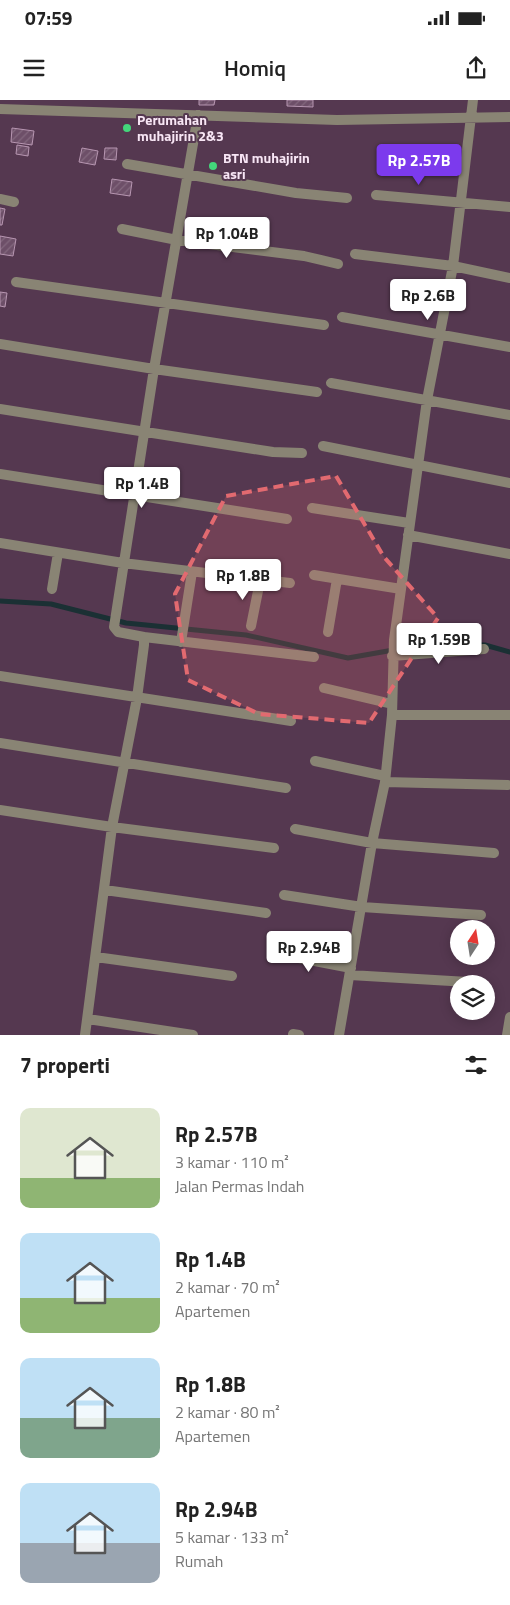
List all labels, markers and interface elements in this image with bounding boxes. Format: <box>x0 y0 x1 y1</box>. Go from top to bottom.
text: 07:59 <box>25 3 72 32</box>
text: Homiq <box>224 51 286 85</box>
icon: menu <box>20 54 48 82</box>
icon: share <box>462 54 490 82</box>
place label: Perumahan muhajirin 2&3 <box>137 109 224 146</box>
marker: Perumahan muhajirin 2&3 <box>121 122 133 134</box>
pin: Rp 2.57B <box>367 144 471 186</box>
place label: BTN muhajirin asri <box>223 147 310 184</box>
text: Rp 2.57B <box>388 148 450 172</box>
marker: BTN muhajirin asri <box>207 160 219 172</box>
pin: Rp 1.04B <box>175 216 279 259</box>
text: Rp 1.04B <box>196 221 258 245</box>
pin: Rp 2.6B <box>382 278 474 321</box>
text: Rp 2.6B <box>401 283 455 307</box>
pin: Rp 1.4B <box>96 466 188 509</box>
text: Rp 1.4B <box>115 471 169 495</box>
pin: Rp 1.8B <box>197 558 289 601</box>
text: Rp 1.8B <box>216 563 270 587</box>
pin: Rp 1.59B <box>387 622 491 665</box>
text: Rp 1.59B <box>408 627 470 651</box>
north arrow <box>450 920 495 965</box>
map controls <box>450 920 495 1020</box>
pin: Rp 2.94B <box>257 930 361 973</box>
text: Rp 2.94B <box>278 935 340 959</box>
button: layers <box>450 975 495 1020</box>
text: 7 properti <box>20 1049 110 1081</box>
icon: filters <box>462 1051 490 1079</box>
text: Rp 2.57B <box>175 1118 258 1150</box>
icon: home <box>60 1128 120 1188</box>
text: 3 kamar · 110 m² <box>175 1150 289 1174</box>
text: Jalan Permas Indah <box>175 1174 304 1198</box>
text: Rp 1.4B <box>175 1243 246 1275</box>
icon: home <box>60 1253 120 1313</box>
text: 2 kamar · 70 m² <box>175 1275 280 1299</box>
text: Apartemen <box>175 1299 250 1323</box>
text: Rp 1.8B <box>175 1368 246 1400</box>
icon: home <box>60 1378 120 1438</box>
text: 2 kamar · 80 m² <box>175 1400 280 1424</box>
text: Apartemen <box>175 1424 250 1448</box>
text: Rp 2.94B <box>175 1493 258 1525</box>
icon: home <box>60 1503 120 1563</box>
text: 5 kamar · 133 m² <box>175 1525 289 1549</box>
text: Rumah <box>175 1549 223 1573</box>

